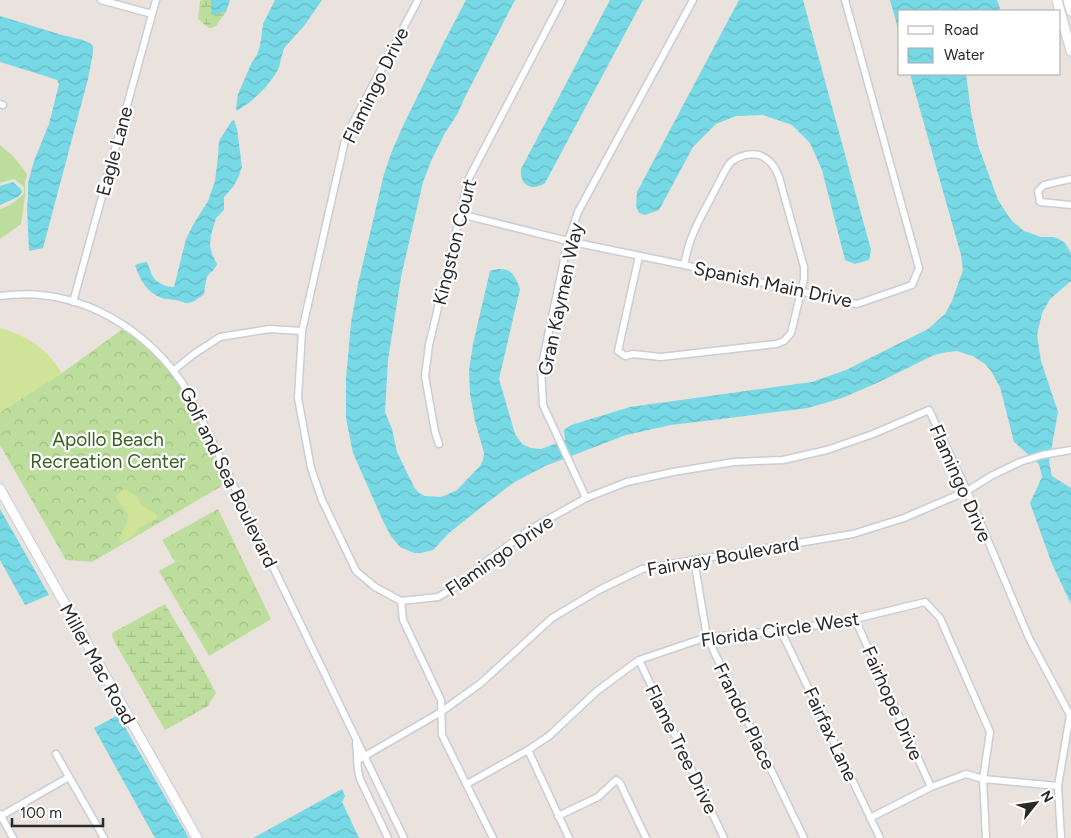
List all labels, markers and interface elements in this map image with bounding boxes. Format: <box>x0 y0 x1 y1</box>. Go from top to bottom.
legend <box>898 10 1061 75</box>
text: Road <box>944 21 979 39</box>
street label: Flamingo Drive <box>337 23 413 147</box>
text: Water <box>944 46 984 64</box>
street label: Eagle Lane <box>91 104 137 198</box>
street label: Kingston Court <box>428 177 481 307</box>
street label: Gran Kaymen Way <box>533 221 588 378</box>
street label: Spanish Main Drive <box>692 256 854 312</box>
street label: Golf and Sea Boulevard <box>175 383 282 571</box>
street label: Flamingo Drive <box>924 421 997 546</box>
park label: Apollo Beach Recreation Center <box>30 428 186 473</box>
street label: Flamingo Drive <box>441 510 558 601</box>
street label: Fairway Boulevard <box>645 532 801 581</box>
street label: Miller Mac Road <box>55 600 140 729</box>
street label: Florida Circle West <box>699 607 861 652</box>
street label: Fairhope Drive <box>857 643 928 764</box>
street label: Frandor Place <box>709 659 780 773</box>
street label: Flame Tree Drive <box>640 681 723 818</box>
street label: Fairfax Lane <box>799 683 862 785</box>
north arrow <box>1011 778 1061 828</box>
text: N <box>1037 788 1057 806</box>
scale bar <box>12 796 104 828</box>
text: 100 m <box>20 804 62 822</box>

